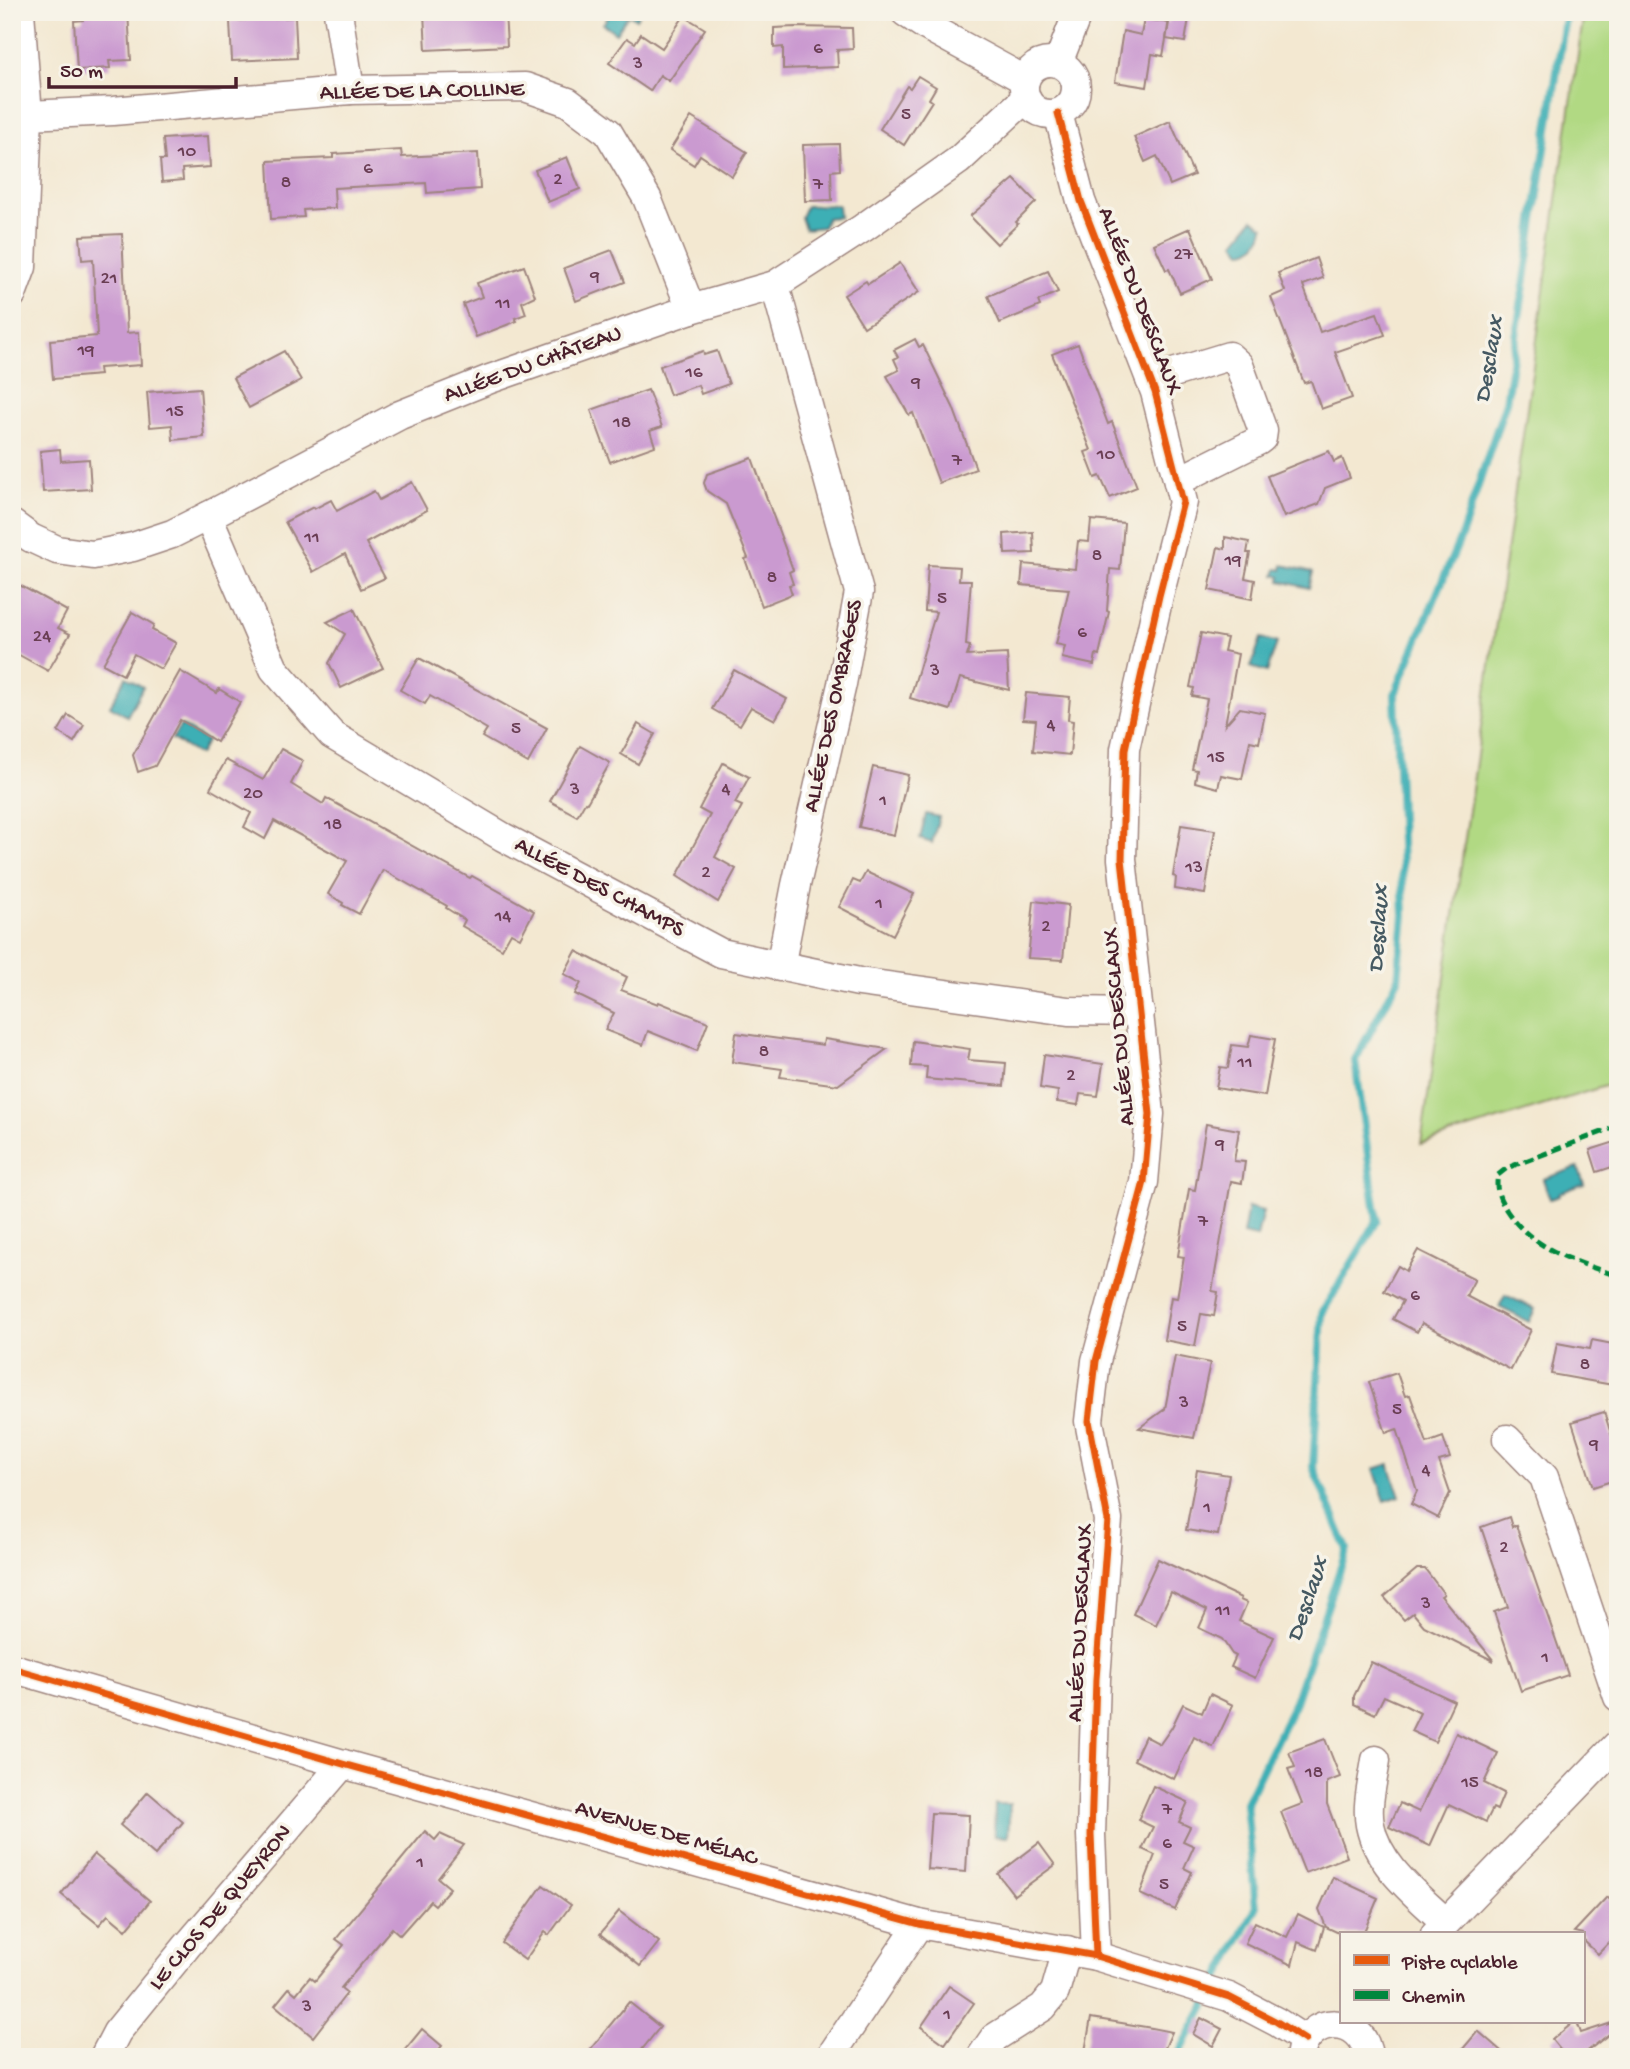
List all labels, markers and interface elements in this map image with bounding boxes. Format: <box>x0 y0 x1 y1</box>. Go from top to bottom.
house number: 6 <box>813 38 823 61</box>
scale bar <box>49 46 236 90</box>
house number: 3 <box>632 53 643 76</box>
text: 50 m <box>60 61 103 86</box>
street label: ALLÉE DE LA COLLINE <box>319 77 526 107</box>
house number: 5 <box>901 104 911 127</box>
house number: 10 <box>177 141 196 164</box>
house number: 6 <box>363 158 373 181</box>
house number: 2 <box>553 169 563 192</box>
house number: 8 <box>281 172 291 195</box>
house number: 7 <box>812 174 824 197</box>
street label: ALLÉE DU DESCLAUX <box>1091 204 1187 399</box>
house number: 27 <box>1173 244 1194 267</box>
house number: 9 <box>589 266 600 289</box>
house number: 21 <box>101 268 118 291</box>
house number: 11 <box>494 293 511 316</box>
water label: Desclaux <box>1469 312 1513 406</box>
street label: ALLÉE DU CHÂTEAU <box>440 319 626 410</box>
house number: 19 <box>76 340 95 363</box>
house number: 16 <box>684 362 703 385</box>
house number: 9 <box>910 372 921 395</box>
house number: 15 <box>165 401 184 424</box>
house number: 18 <box>612 412 631 435</box>
house number: 10 <box>1096 444 1115 467</box>
house number: 7 <box>951 450 963 473</box>
house number: 11 <box>303 527 320 550</box>
house number: 8 <box>1092 545 1102 568</box>
house number: 19 <box>1223 550 1242 573</box>
house number: 8 <box>767 567 777 590</box>
house number: 5 <box>937 588 947 611</box>
street label: ALLÉE DES OMBRAGES <box>798 597 870 815</box>
house number: 6 <box>1077 622 1087 645</box>
house number: 24 <box>33 626 51 649</box>
house number: 3 <box>929 660 940 683</box>
house number: 4 <box>1047 715 1056 738</box>
house number: 5 <box>511 718 521 741</box>
house number: 15 <box>1206 747 1225 770</box>
house number: 3 <box>569 779 580 802</box>
house number: 4 <box>722 779 731 802</box>
house number: 20 <box>243 783 263 806</box>
house number: 1 <box>878 790 887 813</box>
house number: 18 <box>323 814 342 837</box>
street label: ALLÉE DES CHAMPS <box>509 832 689 944</box>
house number: 13 <box>1184 857 1203 880</box>
house number: 2 <box>701 862 711 885</box>
water label: Desclaux <box>1362 882 1398 974</box>
house number: 1 <box>874 893 883 916</box>
house number: 14 <box>494 906 511 929</box>
house number: 2 <box>1041 916 1051 939</box>
street label: ALLÉE DU DESCLAUX <box>1098 926 1142 1127</box>
house number: 8 <box>759 1041 769 1064</box>
house number: 11 <box>1236 1052 1253 1075</box>
house number: 2 <box>1066 1065 1076 1088</box>
house number: 9 <box>1214 1134 1225 1157</box>
house number: 7 <box>1197 1211 1209 1234</box>
house number: 6 <box>1410 1285 1420 1308</box>
house number: 5 <box>1177 1316 1187 1339</box>
house number: 8 <box>1580 1354 1590 1377</box>
house number: 3 <box>1178 1392 1189 1415</box>
house number: 5 <box>1392 1399 1402 1422</box>
house number: 9 <box>1588 1434 1599 1457</box>
house number: 4 <box>1422 1460 1431 1483</box>
house number: 1 <box>1202 1497 1211 1520</box>
street label: ALLÉE DU DESCLAUX <box>1062 1523 1100 1723</box>
house number: 2 <box>1499 1537 1509 1560</box>
water label: Desclaux <box>1281 1552 1338 1646</box>
house number: 3 <box>1420 1593 1431 1616</box>
house number: 11 <box>1214 1600 1231 1623</box>
house number: 1 <box>1540 1647 1549 1670</box>
house number: 18 <box>1304 1762 1323 1785</box>
house number: 15 <box>1460 1772 1479 1795</box>
street label: AVENUE DE MÉLAC <box>572 1795 762 1873</box>
house number: 7 <box>1161 1799 1173 1822</box>
street label: LE CLOS DE QUEYRON <box>144 1819 298 1997</box>
house number: 6 <box>1162 1833 1172 1856</box>
house number: 1 <box>415 1852 424 1875</box>
house number: 5 <box>1159 1874 1169 1897</box>
legend <box>1340 1932 1584 2024</box>
text: Piste cyclable <box>1401 1952 1519 1977</box>
text: Chemin <box>1402 1986 1465 2011</box>
house number: 3 <box>301 1996 312 2019</box>
house number: 1 <box>942 2004 951 2027</box>

